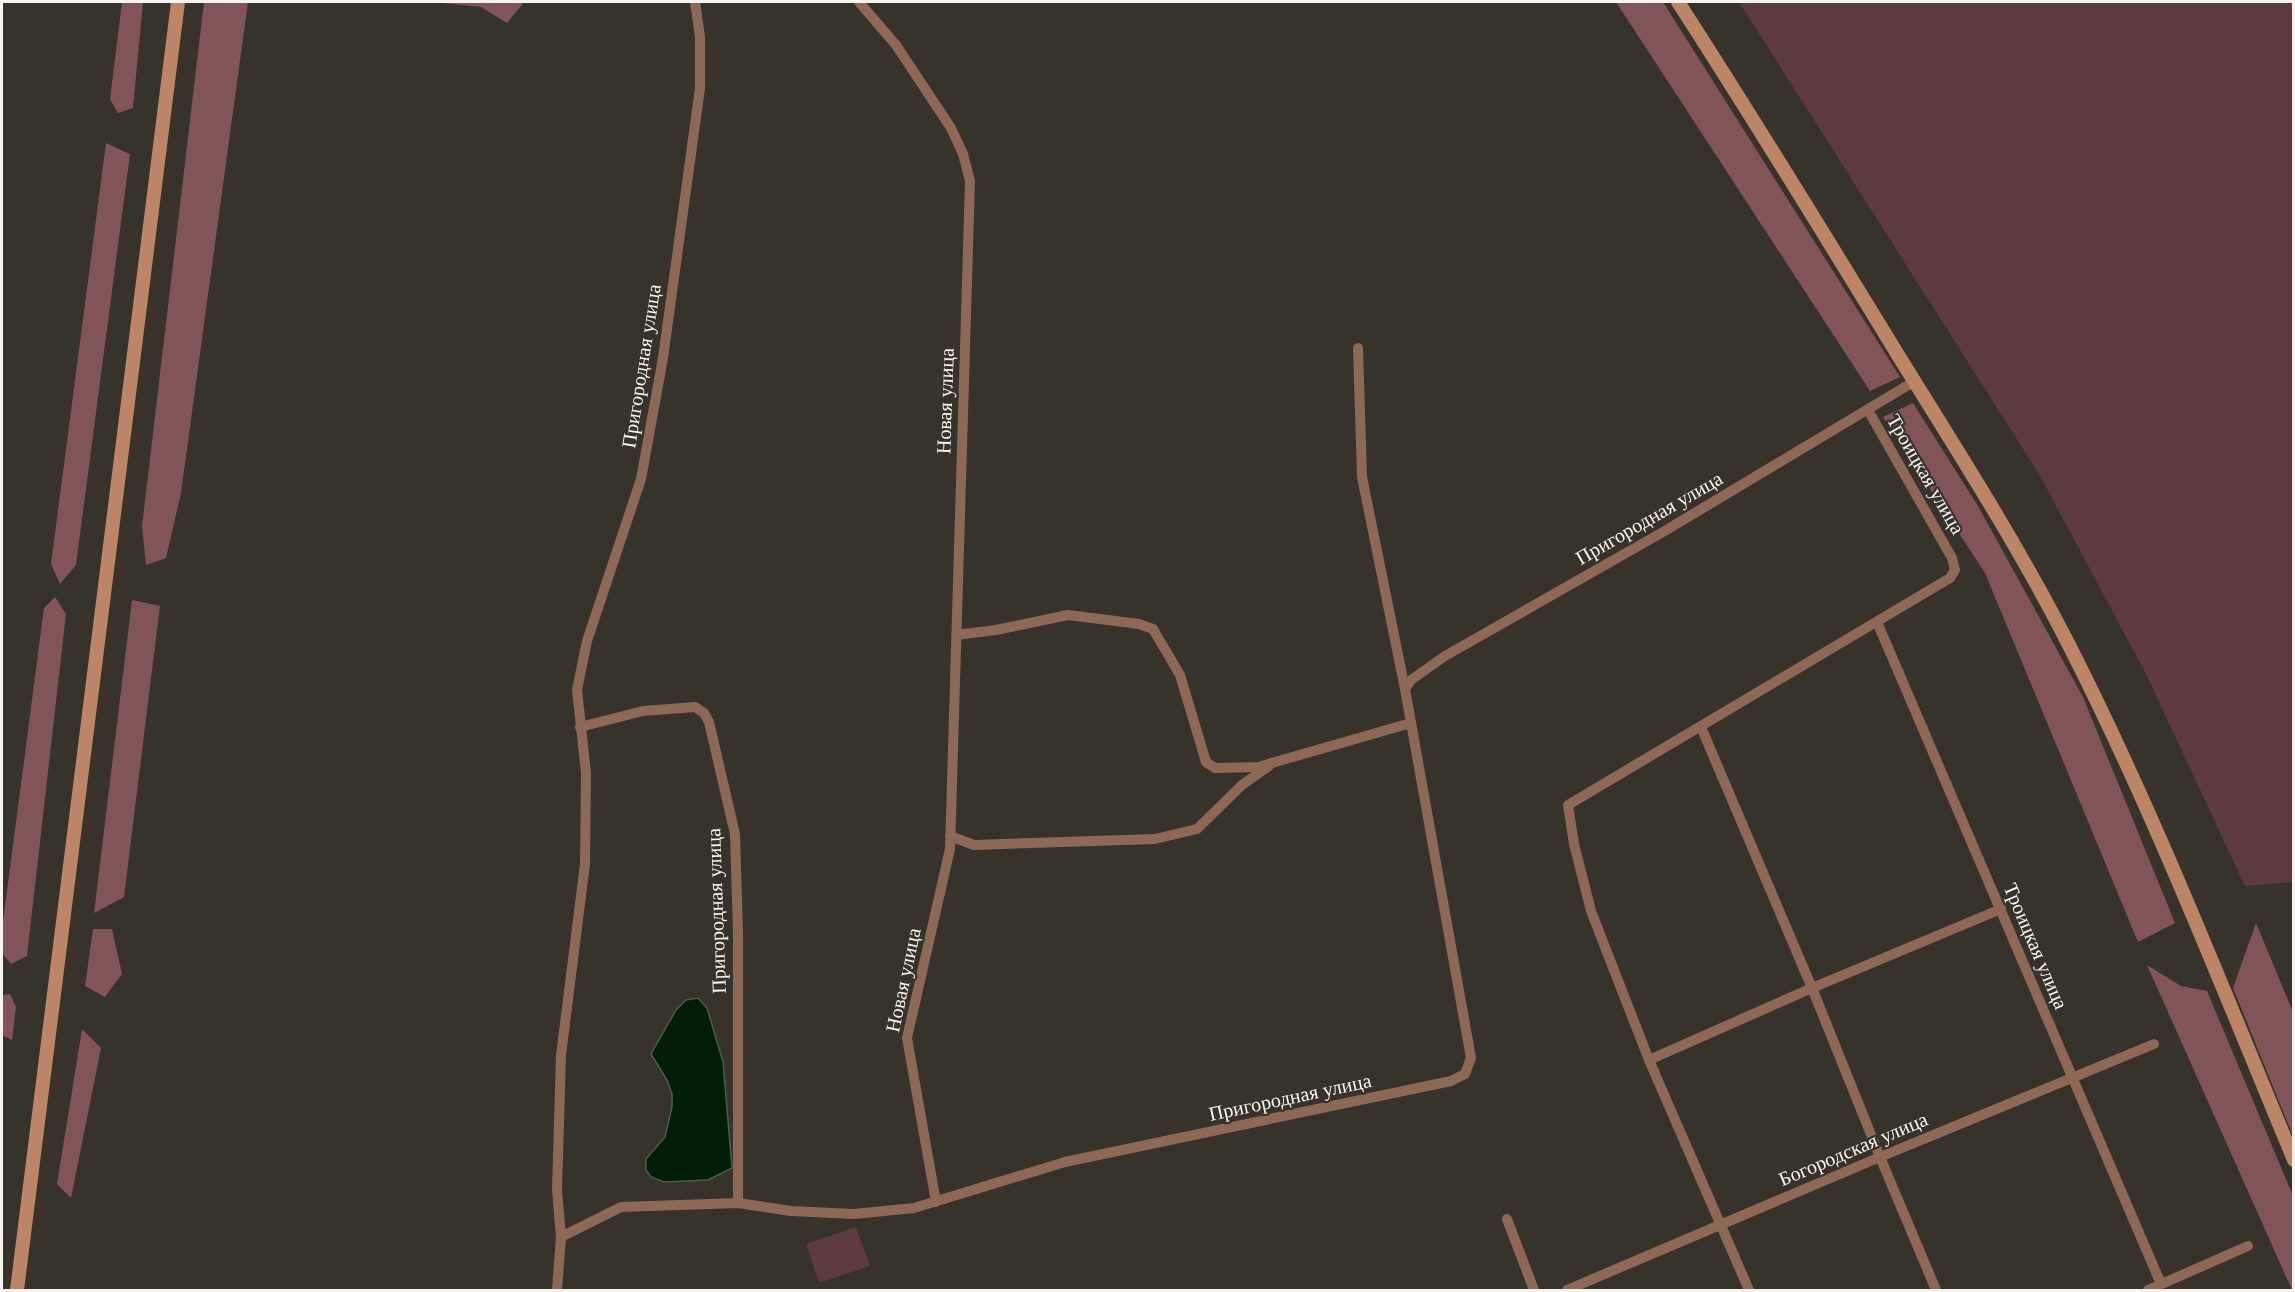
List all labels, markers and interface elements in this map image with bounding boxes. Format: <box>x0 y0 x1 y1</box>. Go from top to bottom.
street label: Пригородная улица <box>617 282 666 450</box>
street label: Новая улица <box>932 347 959 454</box>
street label: Троицкая улица <box>1882 410 1969 538</box>
street label: Пригородная улица <box>1572 467 1727 570</box>
street label: Пригородная улица <box>702 828 731 994</box>
street label: Троицкая улица <box>1999 880 2072 1013</box>
street label: Новая улица <box>881 926 926 1034</box>
street label: Пригородная улица <box>1207 1069 1374 1126</box>
street label: Богородская улица <box>1775 1108 1931 1191</box>

